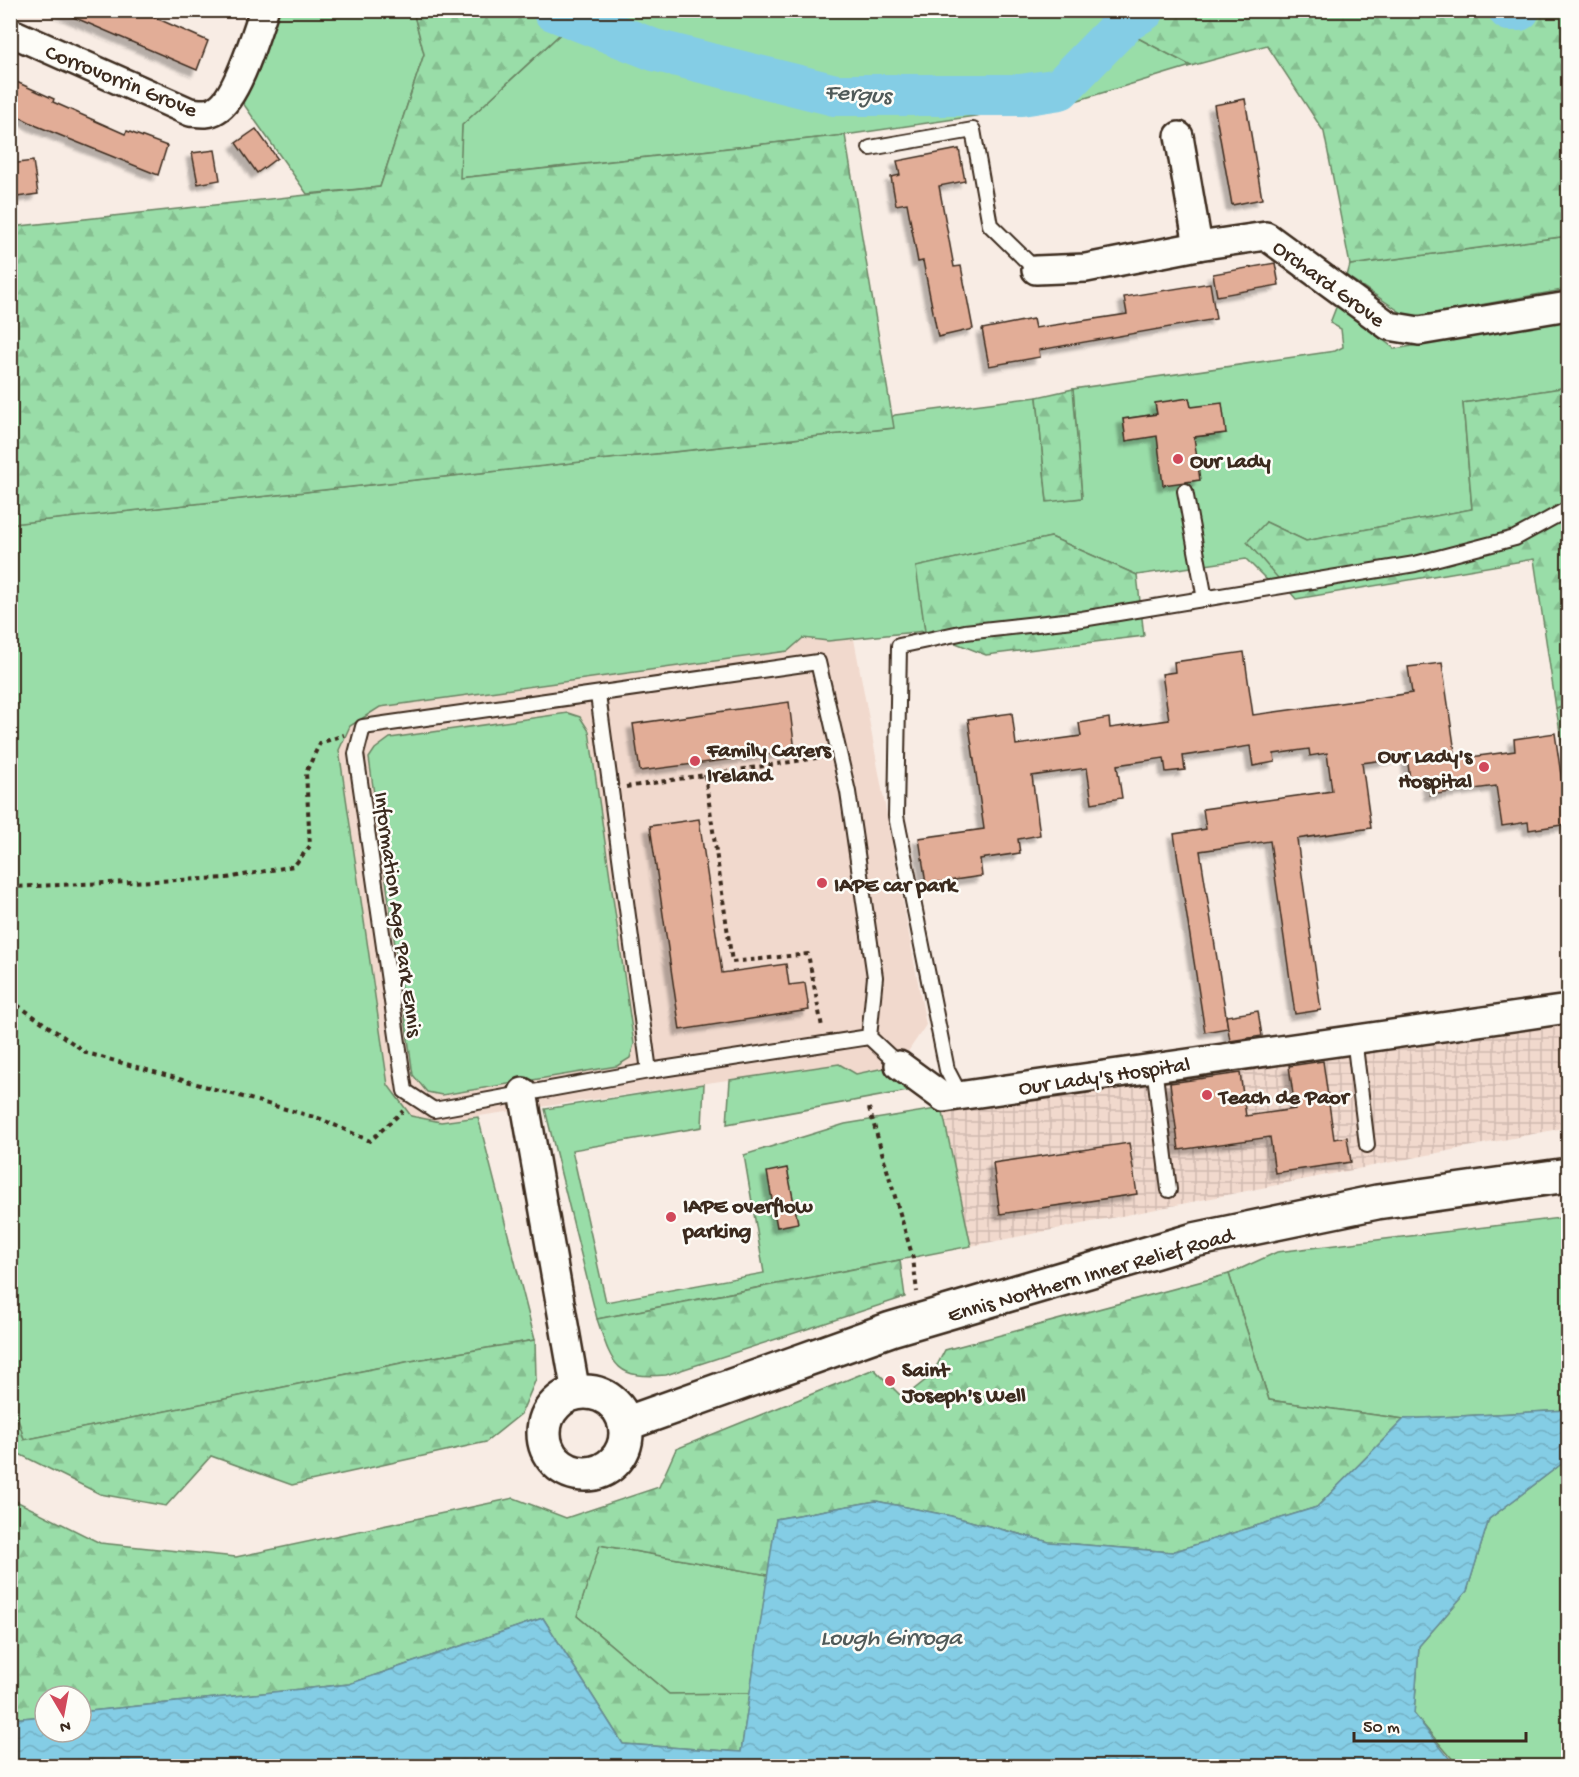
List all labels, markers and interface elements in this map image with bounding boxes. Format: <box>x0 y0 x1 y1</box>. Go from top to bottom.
street label: Corrovorrin Grove <box>41 40 201 125</box>
water label: Fergus <box>823 79 894 112</box>
street label: Orchard Grove <box>1266 236 1389 335</box>
place label: Our Lady <box>1190 450 1271 476</box>
marker: Our Lady <box>1171 452 1185 466</box>
place label: Family Carers Ireland <box>706 739 833 790</box>
place label: Our Lady's Hospital <box>1378 745 1474 796</box>
marker: Family Carers Ireland <box>688 754 702 768</box>
marker: Our Lady's Hospital <box>1477 760 1491 774</box>
street label: Information Age Park Ennis <box>366 790 426 1040</box>
place label: IAPE car park <box>834 874 959 900</box>
marker: IAPE car park <box>815 876 829 890</box>
street label: Our Lady's Hospital <box>1017 1053 1192 1103</box>
place label: Teach de Paor <box>1217 1086 1351 1112</box>
marker: Teach de Paor <box>1200 1088 1214 1102</box>
place label: IAPE overflow parking <box>682 1195 814 1246</box>
marker: IAPE overflow parking <box>664 1210 678 1224</box>
street label: Ennis Northern Inner Relief Road <box>945 1223 1239 1330</box>
place label: Saint Joseph's Well <box>901 1359 1026 1410</box>
marker: Saint Joseph's Well <box>883 1374 897 1388</box>
water label: Lough Girroga <box>820 1625 963 1654</box>
north arrow <box>33 1684 93 1744</box>
scale bar <box>1354 1705 1526 1743</box>
text: N <box>58 1715 72 1736</box>
text: 50 m <box>1363 1718 1400 1739</box>

